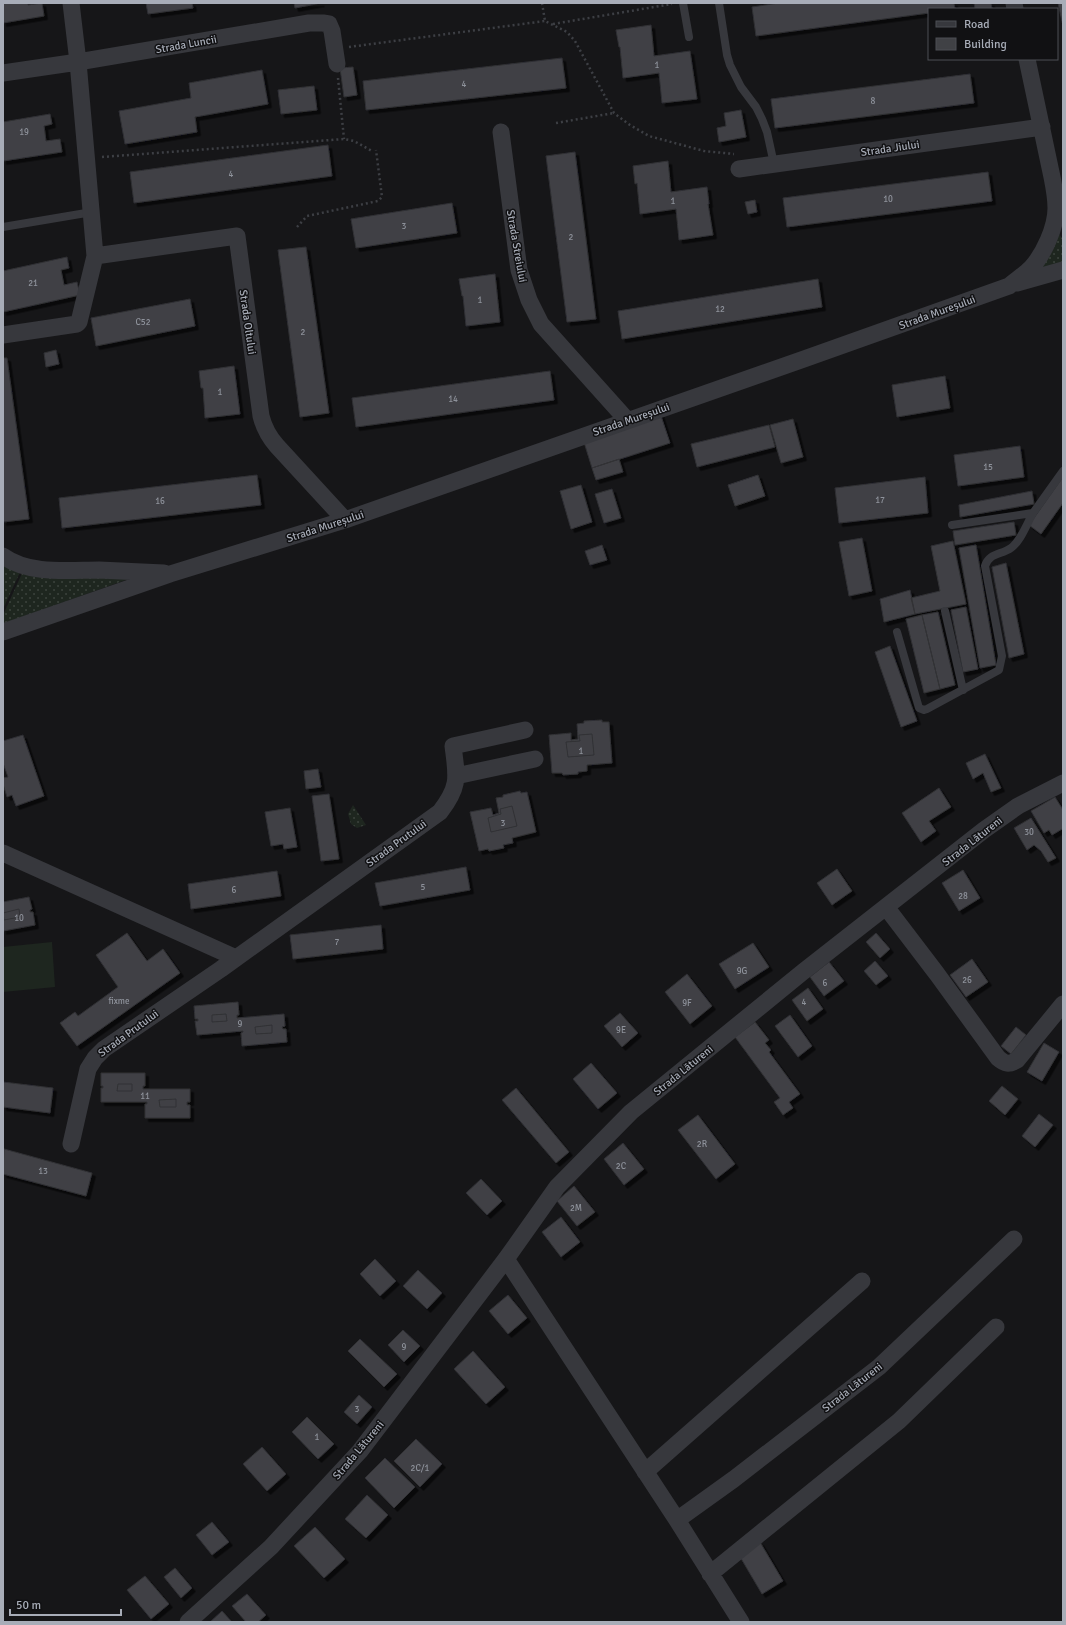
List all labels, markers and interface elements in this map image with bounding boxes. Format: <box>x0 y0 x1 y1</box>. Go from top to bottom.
legend <box>928 8 1058 60</box>
text: Road <box>964 17 990 32</box>
street label: Strada Luncii <box>154 33 218 56</box>
text: Building <box>964 37 1007 52</box>
house number: 1 <box>655 60 660 71</box>
house number: 4 <box>462 79 467 90</box>
house number: 8 <box>871 96 876 107</box>
house number: 19 <box>19 127 29 138</box>
street label: Strada Jiului <box>860 138 920 159</box>
house number: 4 <box>229 169 234 180</box>
house number: 10 <box>883 194 893 205</box>
house number: 1 <box>671 196 676 207</box>
street label: Strada Streiului <box>504 209 529 284</box>
house number: 3 <box>402 221 407 232</box>
house number: 2 <box>569 232 574 243</box>
house number: 21 <box>28 278 38 289</box>
street label: Strada Oltului <box>237 289 259 355</box>
street label: Strada Mureșului <box>897 293 977 332</box>
house number: 1 <box>478 295 483 306</box>
house number: 12 <box>715 304 725 315</box>
house number: C52 <box>135 317 151 328</box>
house number: 2 <box>301 327 306 338</box>
house number: 1 <box>218 387 223 398</box>
house number: 14 <box>448 394 458 405</box>
street label: Strada Mureșului <box>591 400 671 439</box>
house number: 15 <box>983 462 993 473</box>
house number: 17 <box>875 495 885 506</box>
house number: 16 <box>155 496 165 507</box>
street label: Strada Mureșului <box>285 508 365 545</box>
house number: 1 <box>579 746 584 757</box>
street label: Strada Lătureni <box>940 814 1005 869</box>
street label: Strada Prutului <box>364 817 429 870</box>
house number: 3 <box>501 818 506 829</box>
house number: 30 <box>1024 827 1034 838</box>
house number: 5 <box>421 882 426 893</box>
house number: 6 <box>232 885 237 896</box>
house number: 28 <box>958 891 968 902</box>
house number: 10 <box>14 913 24 924</box>
house number: 7 <box>335 937 340 948</box>
house number: 9G <box>737 966 748 977</box>
house number: 26 <box>962 975 972 986</box>
house number: 6 <box>823 978 828 989</box>
house number: fixme <box>109 996 130 1007</box>
house number: 4 <box>802 997 807 1008</box>
house number: 9F <box>682 998 692 1009</box>
street label: Strada Prutului <box>96 1007 161 1060</box>
house number: 9 <box>238 1019 243 1030</box>
house number: 9E <box>616 1025 626 1036</box>
street label: Strada Lătureni <box>651 1042 716 1098</box>
house number: 11 <box>140 1091 150 1102</box>
house number: 2R <box>697 1139 708 1150</box>
house number: 2C <box>616 1161 627 1172</box>
house number: 13 <box>38 1166 48 1177</box>
house number: 2M <box>570 1203 582 1214</box>
house number: 9 <box>402 1342 407 1353</box>
street label: Strada Lătureni <box>820 1360 885 1415</box>
house number: 3 <box>355 1404 360 1415</box>
street label: Strada Lătureni <box>330 1418 387 1482</box>
house number: 1 <box>315 1432 320 1443</box>
house number: 2C/1 <box>411 1463 430 1474</box>
scale bar <box>10 1591 121 1617</box>
text: 50 m <box>16 1598 41 1613</box>

